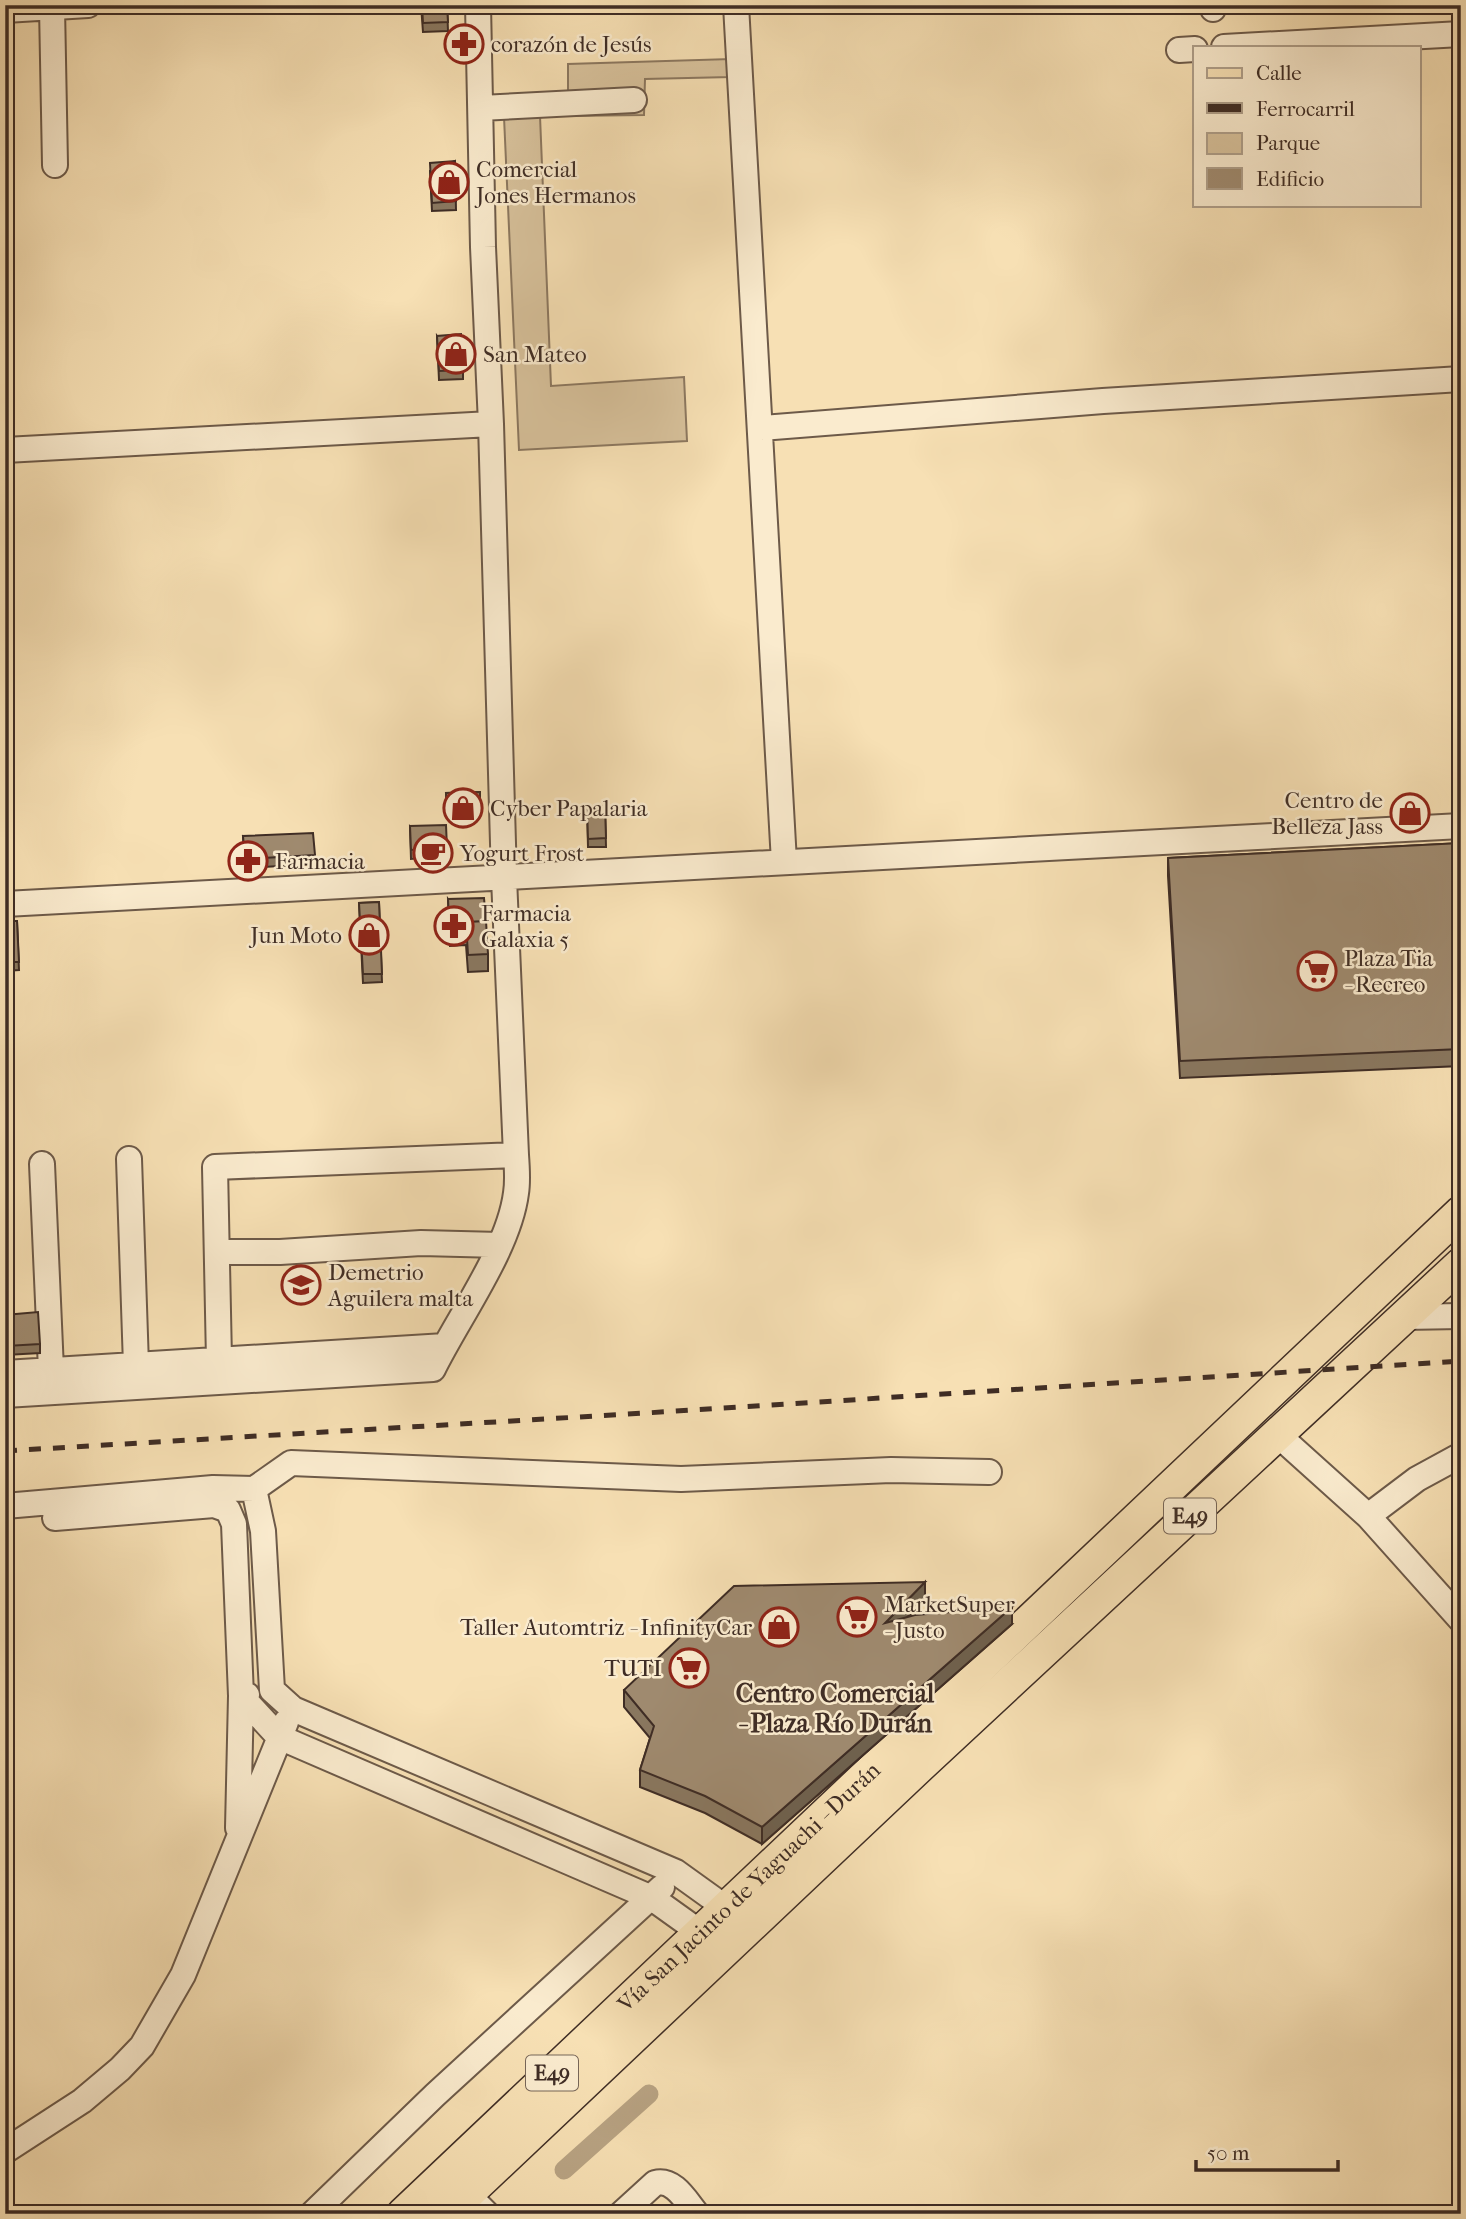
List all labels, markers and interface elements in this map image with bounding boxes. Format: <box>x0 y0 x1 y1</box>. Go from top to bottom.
pharmacy icon: corazón de Jesús <box>443 23 485 65</box>
place label: corazón de Jesús <box>491 31 651 58</box>
legend <box>1193 46 1420 206</box>
text: Calle <box>1256 61 1302 85</box>
text: Ferrocarril <box>1256 97 1355 121</box>
text: Parque <box>1256 131 1320 155</box>
place label: Comercial Jones Hermanos <box>474 156 636 209</box>
shop icon: Comercial Jones Hermanos <box>428 161 470 203</box>
text: Edificio <box>1256 167 1324 191</box>
shop icon: San Mateo <box>435 333 477 375</box>
place label: San Mateo <box>483 341 587 368</box>
shop icon: Cyber Papalaria <box>442 787 484 829</box>
place label: Centro de Belleza Jass <box>1271 787 1383 840</box>
shop icon: Centro de Belleza Jass <box>1389 792 1431 834</box>
place label: Cyber Papalaria <box>490 795 648 822</box>
cafe icon: Yogurt Frost <box>412 832 454 874</box>
pharmacy icon: Farmacia <box>227 840 269 882</box>
place label: Yogurt Frost <box>459 840 584 867</box>
place label: Farmacia <box>275 848 365 875</box>
place label: Farmacia Galaxia 5 <box>481 900 571 953</box>
pharmacy icon: Farmacia Galaxia 5 <box>433 905 475 947</box>
shop icon: Jun Moto <box>348 914 390 956</box>
place label: Jun Moto <box>248 922 342 949</box>
place label: Plaza Tia - Recreo <box>1344 945 1433 998</box>
supermarket icon: Plaza Tia - Recreo <box>1296 950 1338 992</box>
place label: Demetrio Aguilera malta <box>327 1259 474 1312</box>
school or university icon: Demetrio Aguilera malta <box>280 1264 322 1306</box>
road number: E49 <box>1164 1498 1216 1534</box>
place label: MarketSuper - Justo <box>884 1591 1015 1644</box>
supermarket icon: MarketSuper - Justo <box>836 1596 878 1638</box>
shop icon: Taller Automtriz - InfinityCar <box>758 1606 800 1648</box>
place label: Taller Automtriz - InfinityCar <box>460 1614 752 1641</box>
supermarket icon: TUTI <box>668 1647 710 1689</box>
place label: TUTI <box>604 1655 662 1682</box>
district label: Centro Comercial - Plaza Río Durán <box>736 1678 935 1739</box>
street label: Vía San Jacinto de Yaguachi - Durán <box>611 1756 886 2018</box>
road number: E49 <box>526 2056 578 2090</box>
scale bar <box>1196 2128 1338 2172</box>
text: 50 m <box>1207 2141 1250 2165</box>

